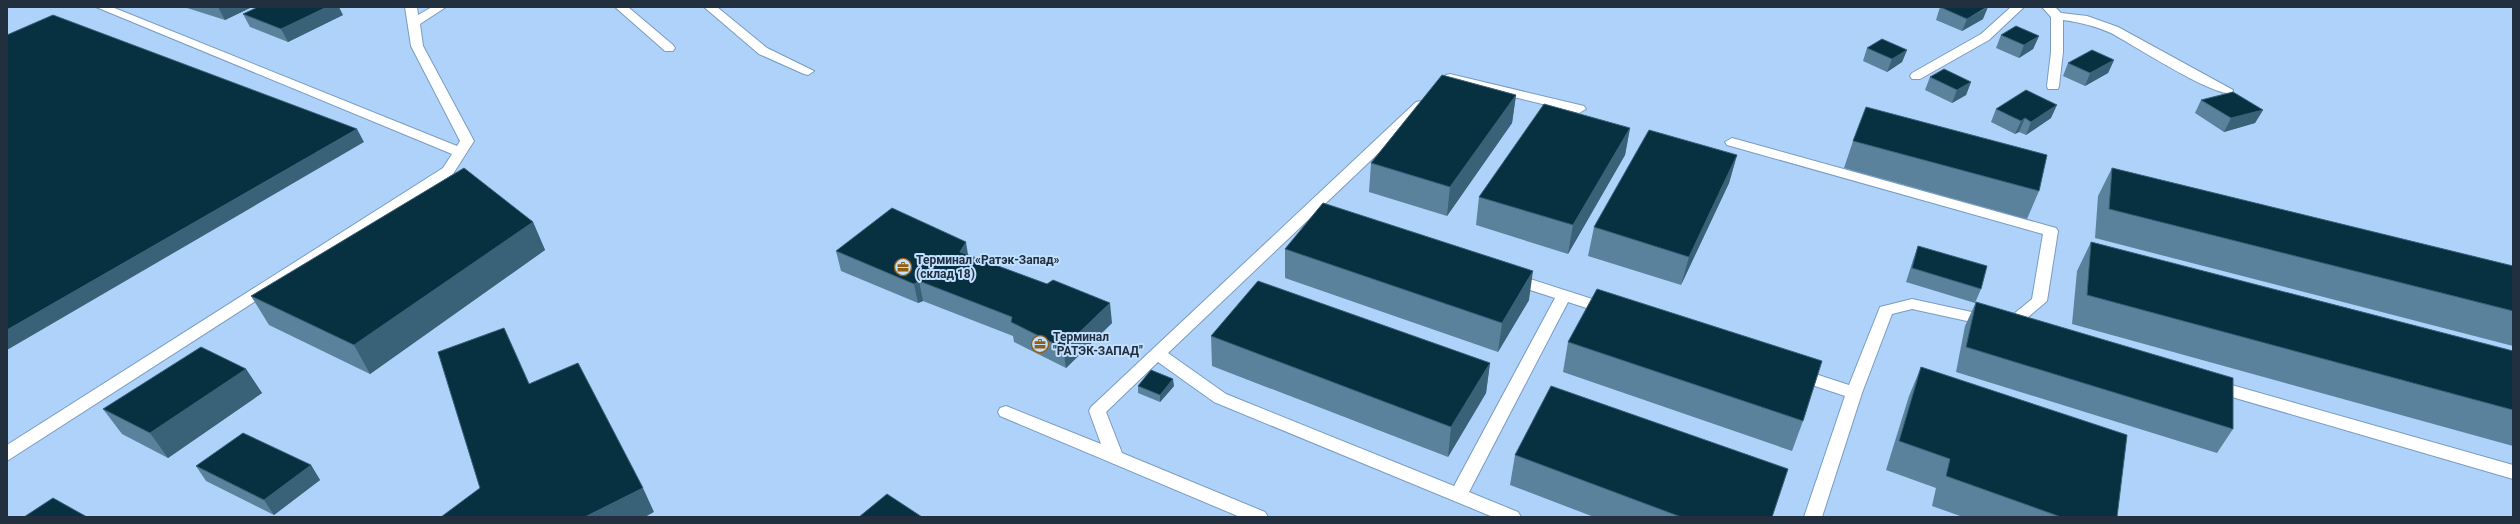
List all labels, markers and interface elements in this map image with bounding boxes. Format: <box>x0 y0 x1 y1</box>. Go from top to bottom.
place label: Терминал «Ратэк-Запад» (склад 18) <box>916 253 1060 281</box>
office icon: Терминал «Ратэк-Запад» (склад 18) <box>893 257 913 277</box>
place label: Терминал "РАТЭК-ЗАПАД" <box>1053 330 1143 358</box>
office icon: Терминал "РАТЭК-ЗАПАД" <box>1030 334 1050 354</box>

